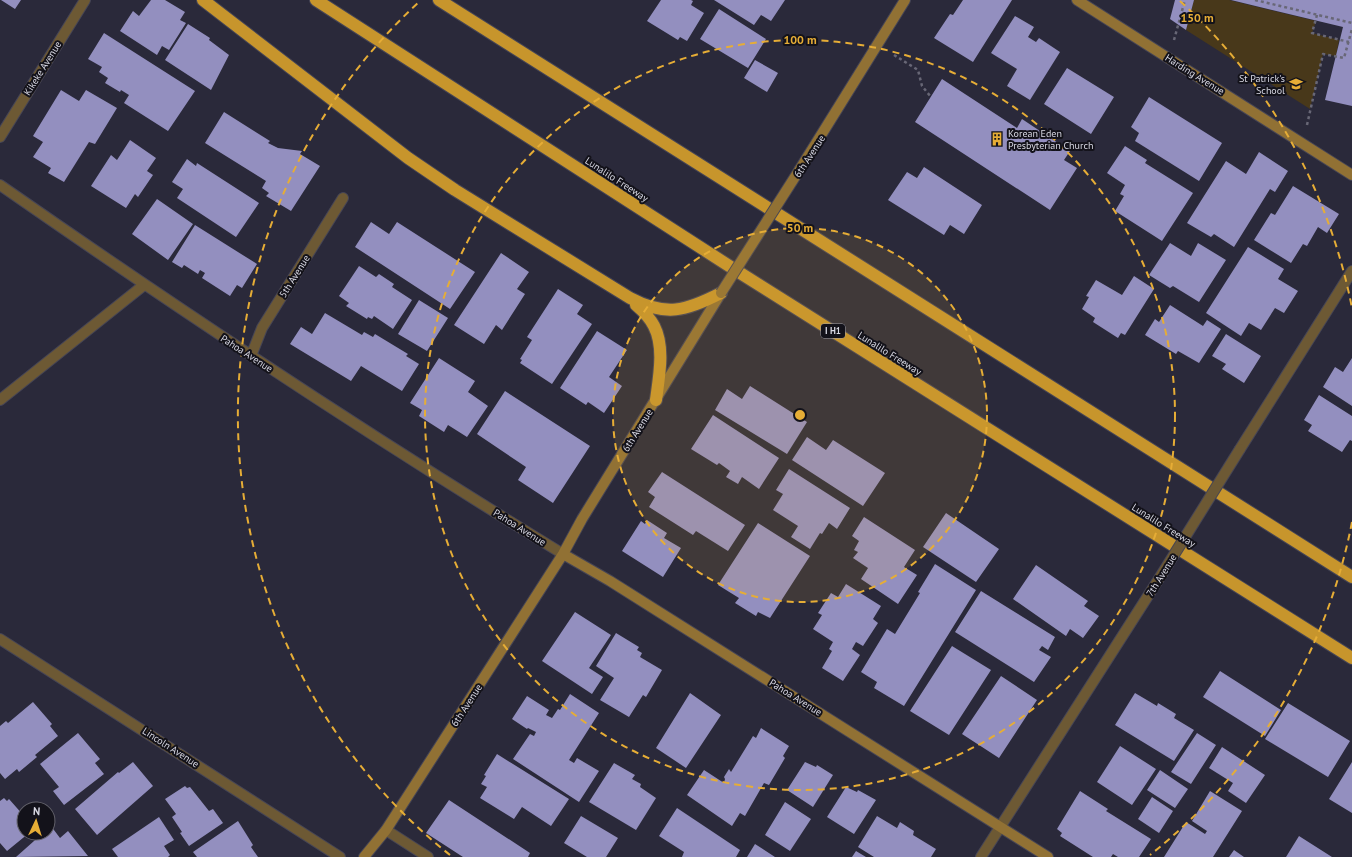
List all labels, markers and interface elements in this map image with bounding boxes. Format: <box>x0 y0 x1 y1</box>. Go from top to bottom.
text: 150 m <box>1180 10 1214 25</box>
text: 100 m <box>783 32 817 47</box>
street label: Kikeke Avenue <box>21 39 64 98</box>
street label: Harding Avenue <box>1163 51 1227 98</box>
place label: St Patrick's School <box>1239 72 1285 97</box>
school or university icon: St Patrick's School <box>1288 76 1304 92</box>
place label: Korean Eden Presbyterian Church <box>1008 127 1093 152</box>
building icon: Korean Eden Presbyterian Church <box>989 131 1005 147</box>
street label: 6th Avenue <box>791 133 828 180</box>
street label: Lunalilo Freeway <box>583 154 651 205</box>
text: 50 m <box>787 220 813 235</box>
street label: 5th Avenue <box>276 253 313 300</box>
road number: I H1 <box>821 324 845 338</box>
street label: Lunalilo Freeway <box>855 329 924 378</box>
street label: Pahoa Avenue <box>218 332 275 375</box>
street label: 6th Avenue <box>619 407 656 454</box>
centre of rings <box>793 408 807 422</box>
street label: Lunalilo Freeway <box>1129 501 1198 550</box>
street label: Pahoa Avenue <box>491 506 548 549</box>
street label: 7th Avenue <box>1143 552 1180 599</box>
street label: Pahoa Avenue <box>767 676 824 719</box>
street label: 6th Avenue <box>448 682 485 729</box>
street label: Lincoln Avenue <box>140 724 201 771</box>
north arrow <box>16 801 56 841</box>
text: N <box>33 804 41 818</box>

